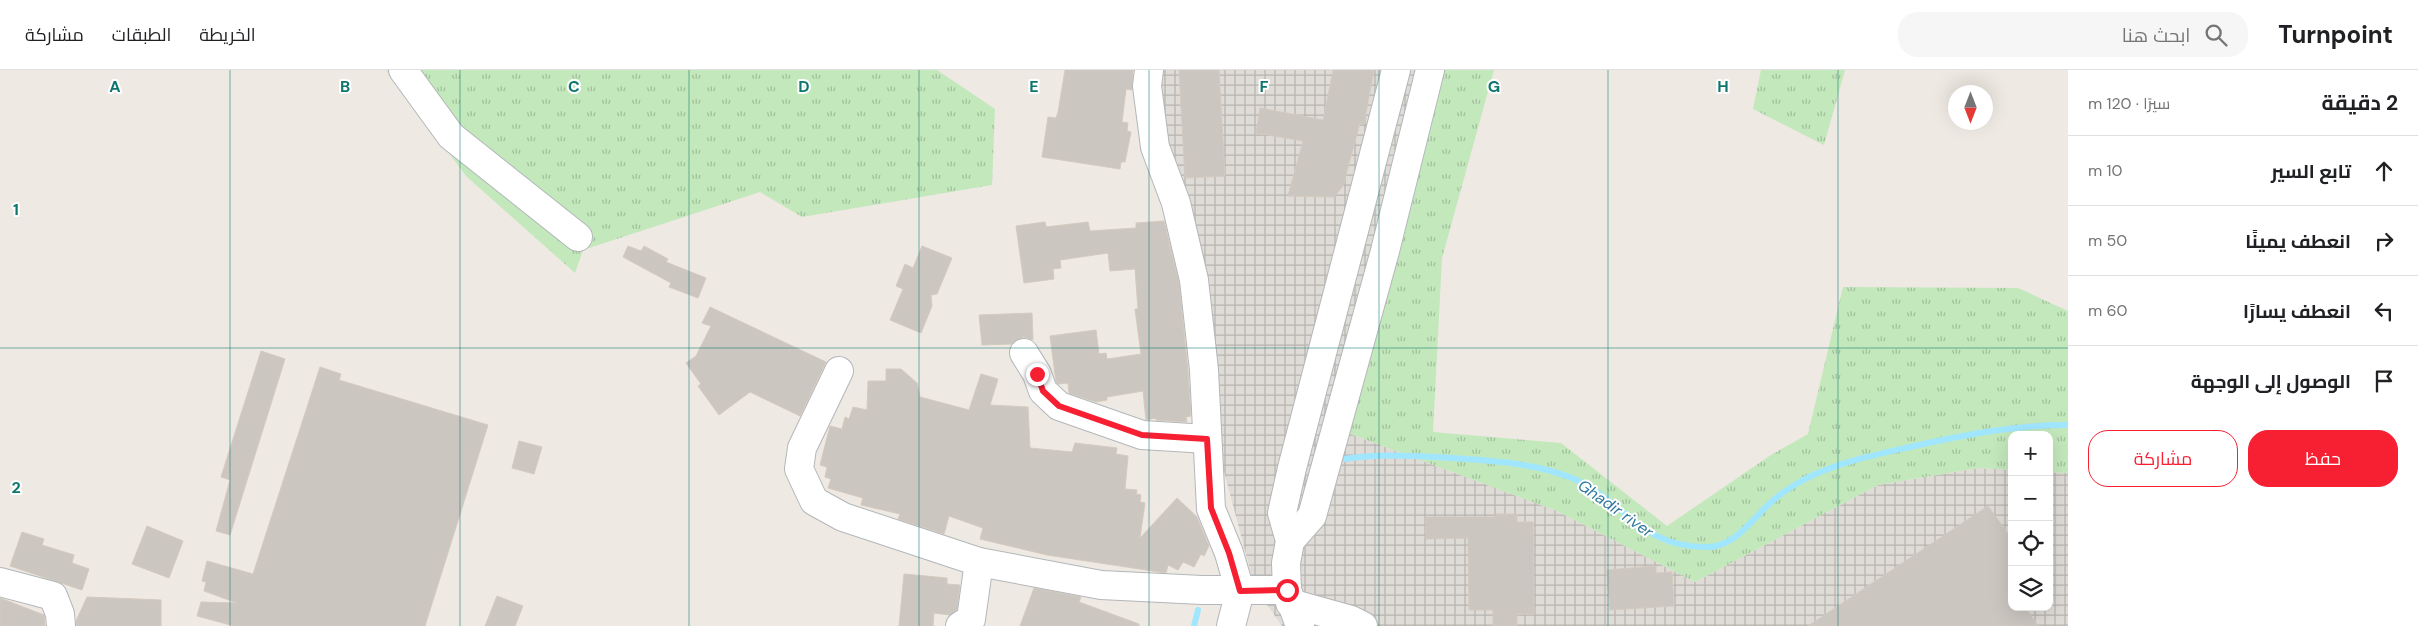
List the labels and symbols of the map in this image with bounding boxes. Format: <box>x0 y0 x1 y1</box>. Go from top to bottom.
text: A <box>109 76 121 97</box>
text: B <box>340 76 350 97</box>
text: C <box>568 76 580 97</box>
text: D <box>798 76 810 97</box>
text: E <box>1029 76 1039 97</box>
text: F <box>1260 76 1269 97</box>
text: G <box>1488 76 1500 97</box>
text: H <box>1717 76 1729 97</box>
north arrow <box>1948 85 1993 130</box>
text: 1 <box>13 199 19 220</box>
route end <box>1026 363 1049 386</box>
water label: Ghadir river <box>1574 475 1659 543</box>
text: 2 <box>11 477 21 498</box>
route start <box>1276 579 1299 602</box>

